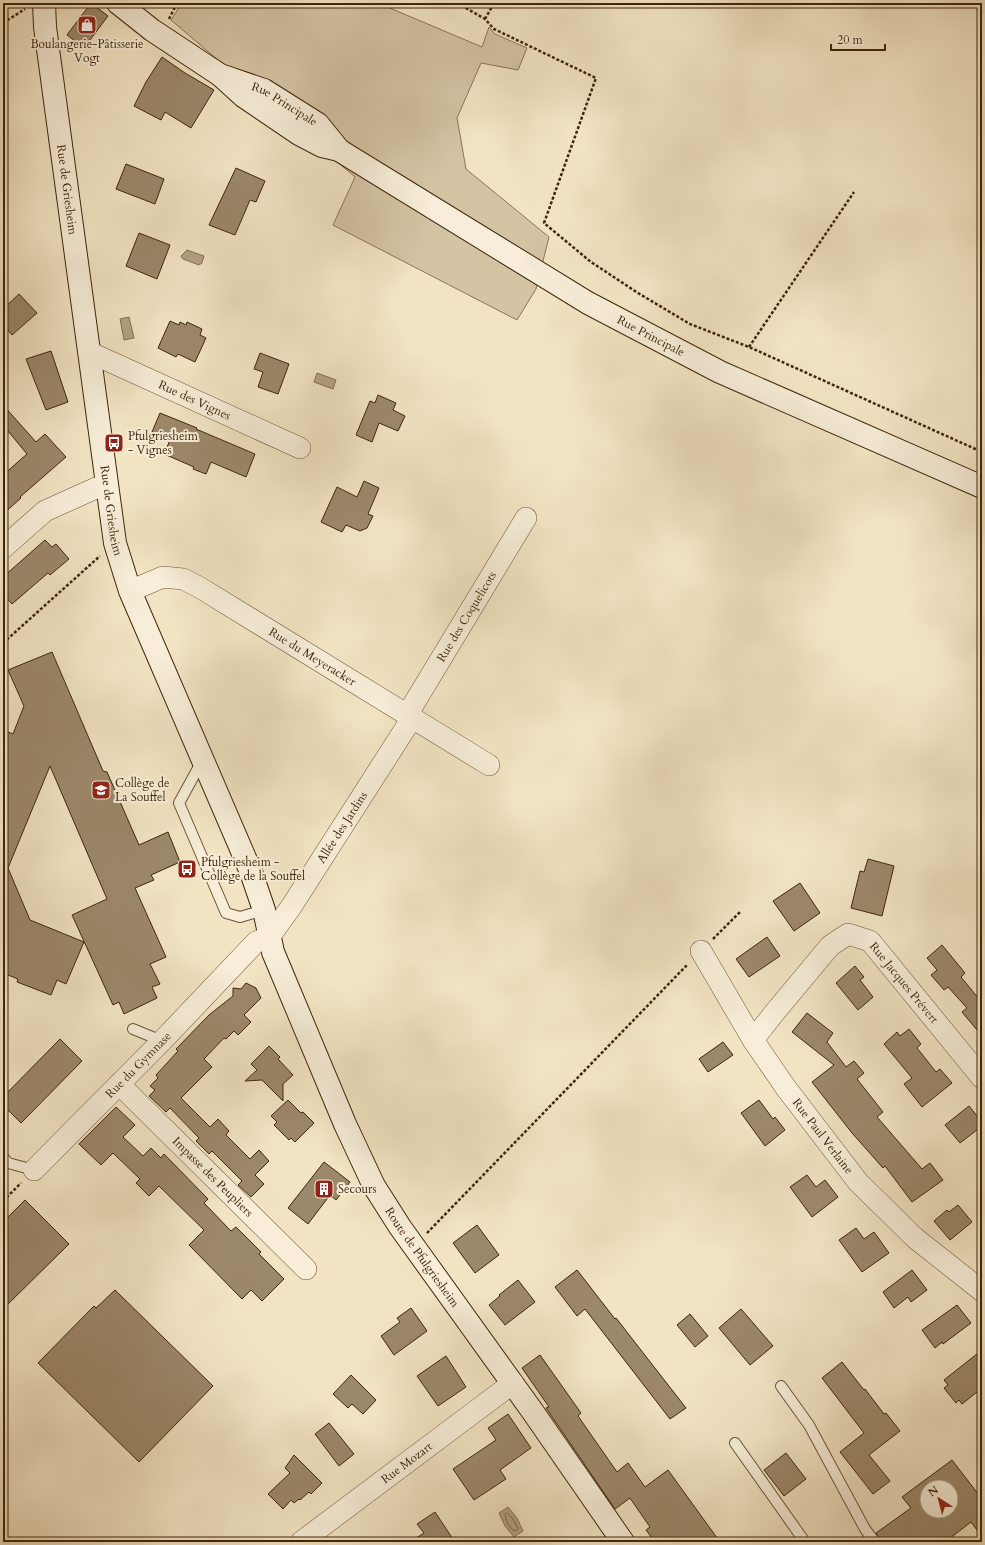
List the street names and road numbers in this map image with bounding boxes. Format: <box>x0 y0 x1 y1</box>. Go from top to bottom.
street label: Rue Principale <box>249 78 320 130</box>
street label: Rue de Griesheim <box>53 143 81 236</box>
street label: Rue Principale <box>614 312 688 360</box>
street label: Rue des Vignes <box>156 377 233 423</box>
street label: Rue de Griesheim <box>97 464 127 558</box>
street label: Rue des Coquelicots <box>433 568 500 665</box>
street label: Rue du Meyeracker <box>266 624 360 690</box>
street label: Allée des Jardins <box>313 788 371 866</box>
street label: Rue Jacques Prévert <box>866 939 942 1027</box>
street label: Rue du Gymnase <box>102 1028 175 1102</box>
street label: Rue Paul Verlaine <box>789 1095 857 1177</box>
street label: Impasse des Peupliers <box>169 1133 257 1220</box>
street label: Route de Pfulgriesheim <box>381 1204 464 1311</box>
street label: Rue Mozart <box>378 1438 436 1487</box>

